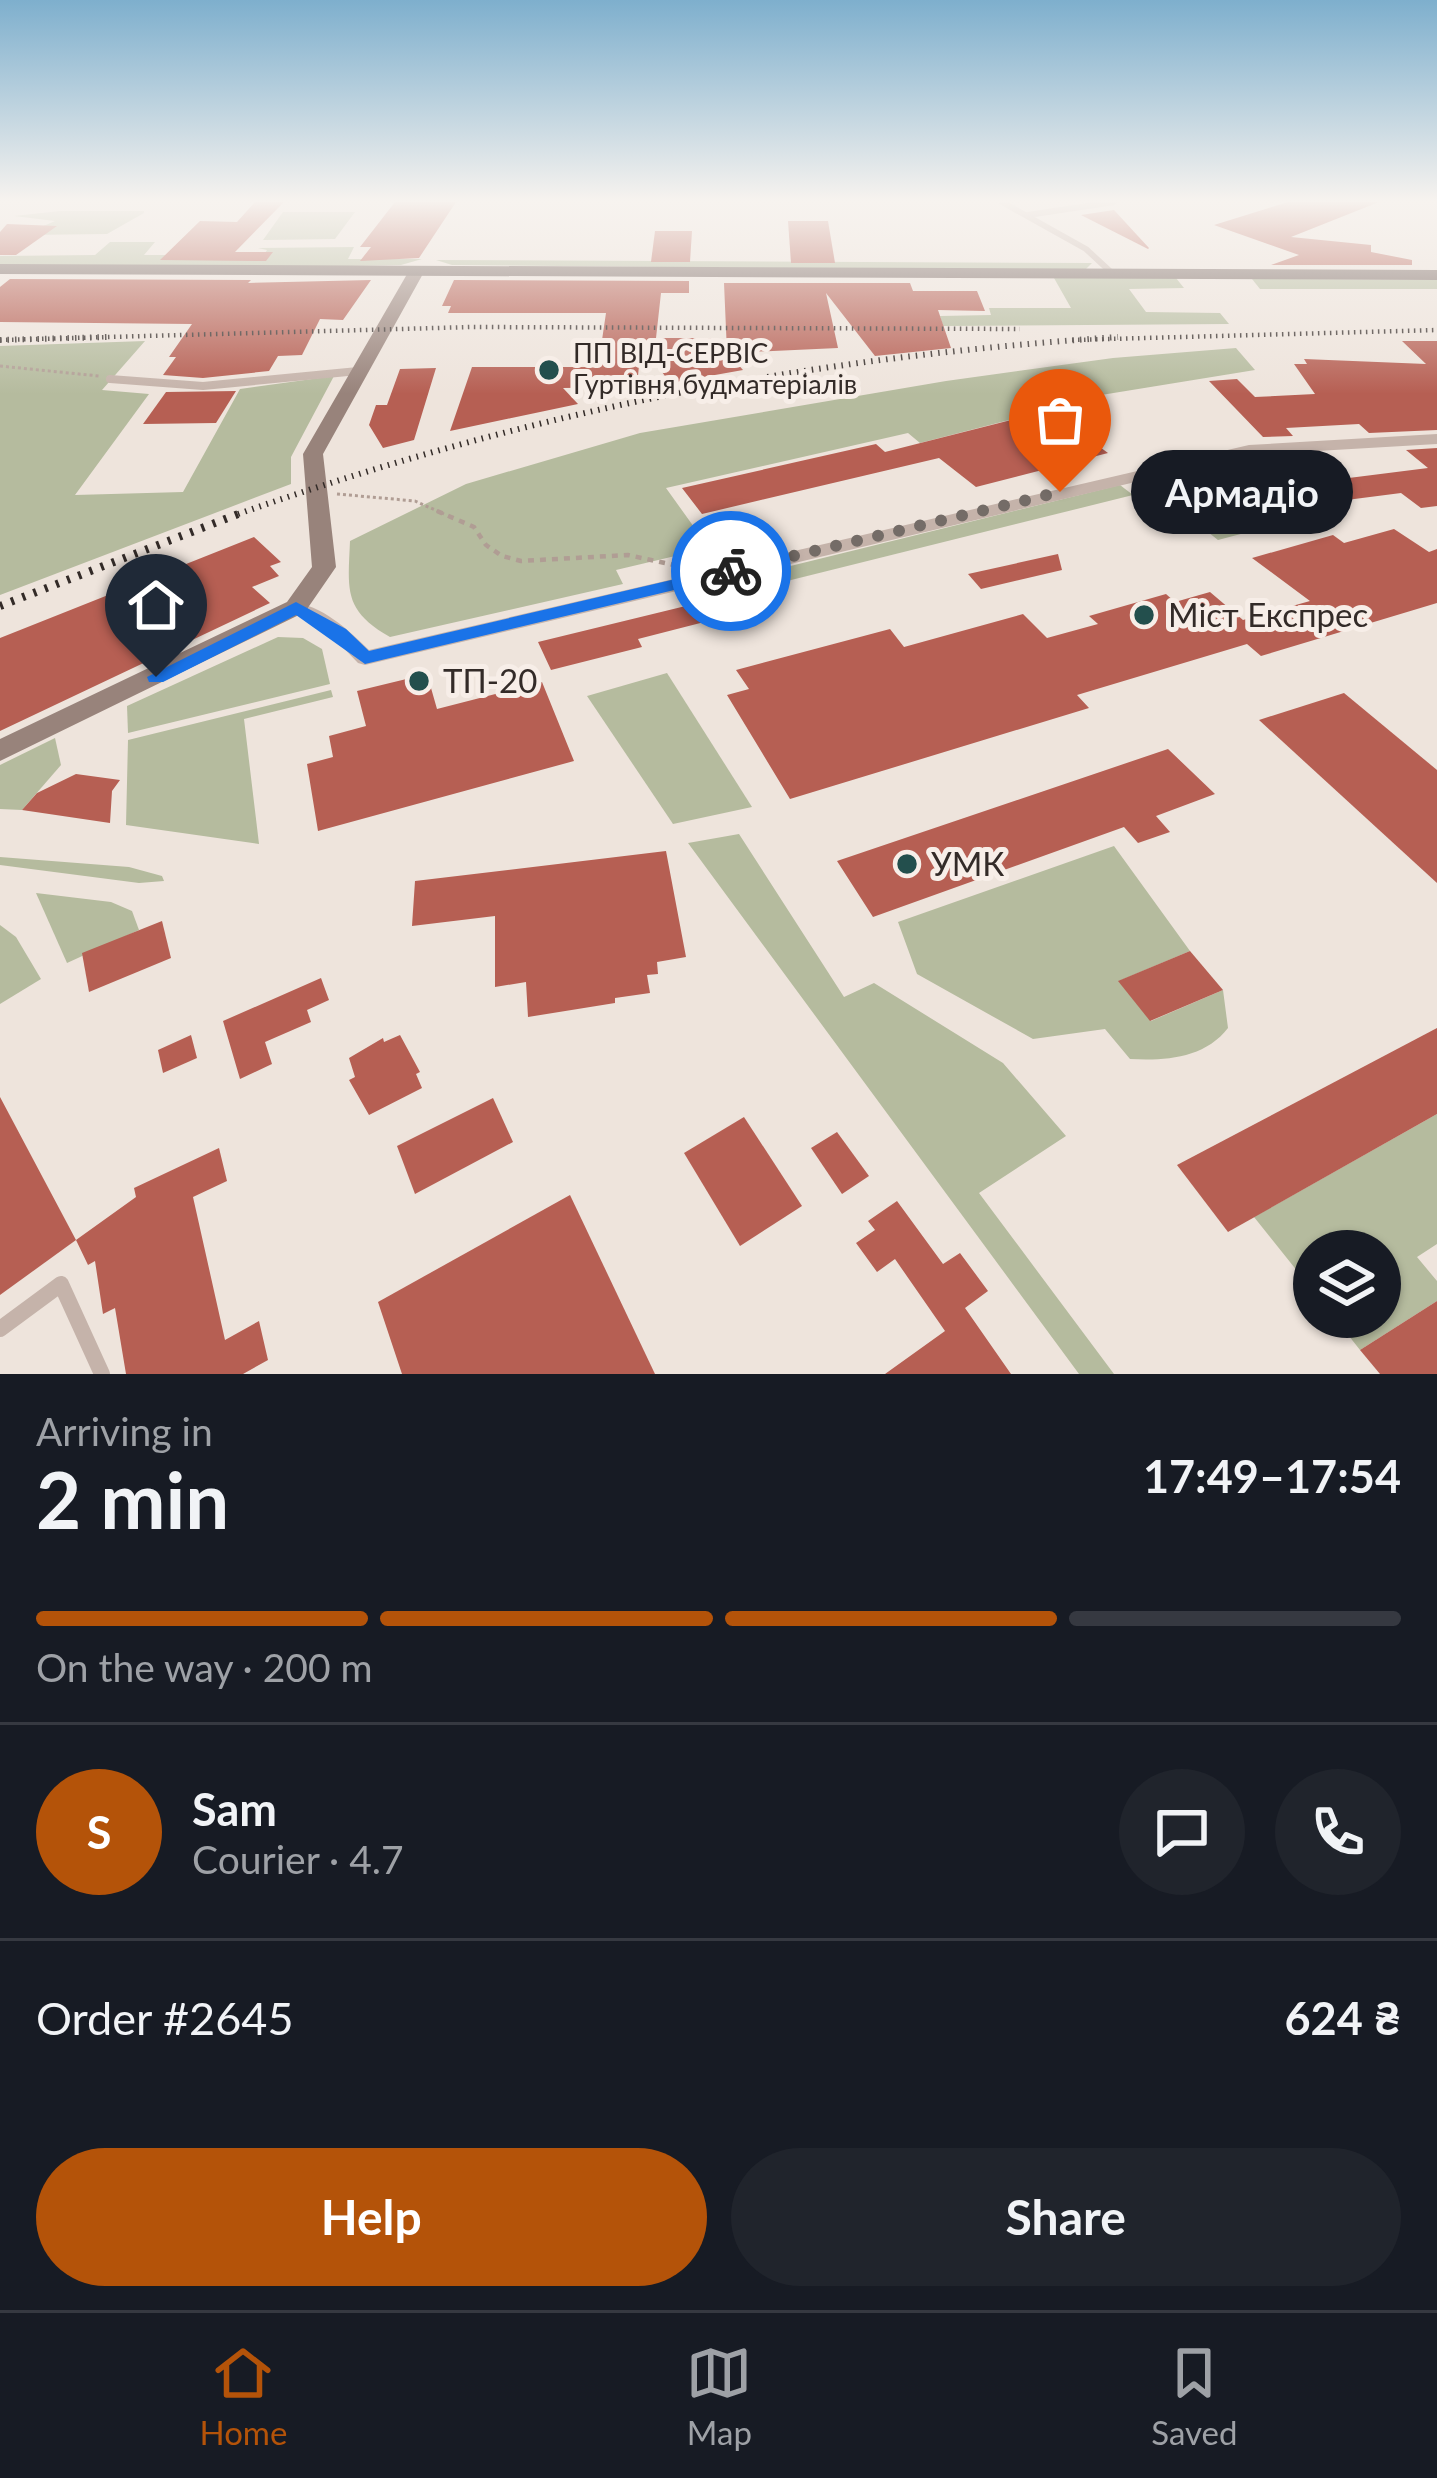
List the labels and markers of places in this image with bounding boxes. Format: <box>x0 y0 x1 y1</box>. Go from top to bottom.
place label: ПП ВІД-СЕРВІС Гуртівня будматеріалів <box>573 336 857 400</box>
marker: ПП ВІД-СЕРВІС Гуртівня будматеріалів <box>536 357 562 383</box>
pin <box>1009 369 1111 492</box>
callout: Армадіо <box>1132 450 1354 534</box>
pin <box>105 554 207 677</box>
place label: Міст Експрес <box>1168 594 1368 634</box>
marker: Міст Експрес <box>1131 602 1157 628</box>
place label: ТП-20 <box>443 660 537 700</box>
marker: ТП-20 <box>406 668 432 694</box>
place label: УМК <box>931 843 1004 883</box>
marker: УМК <box>894 851 920 877</box>

